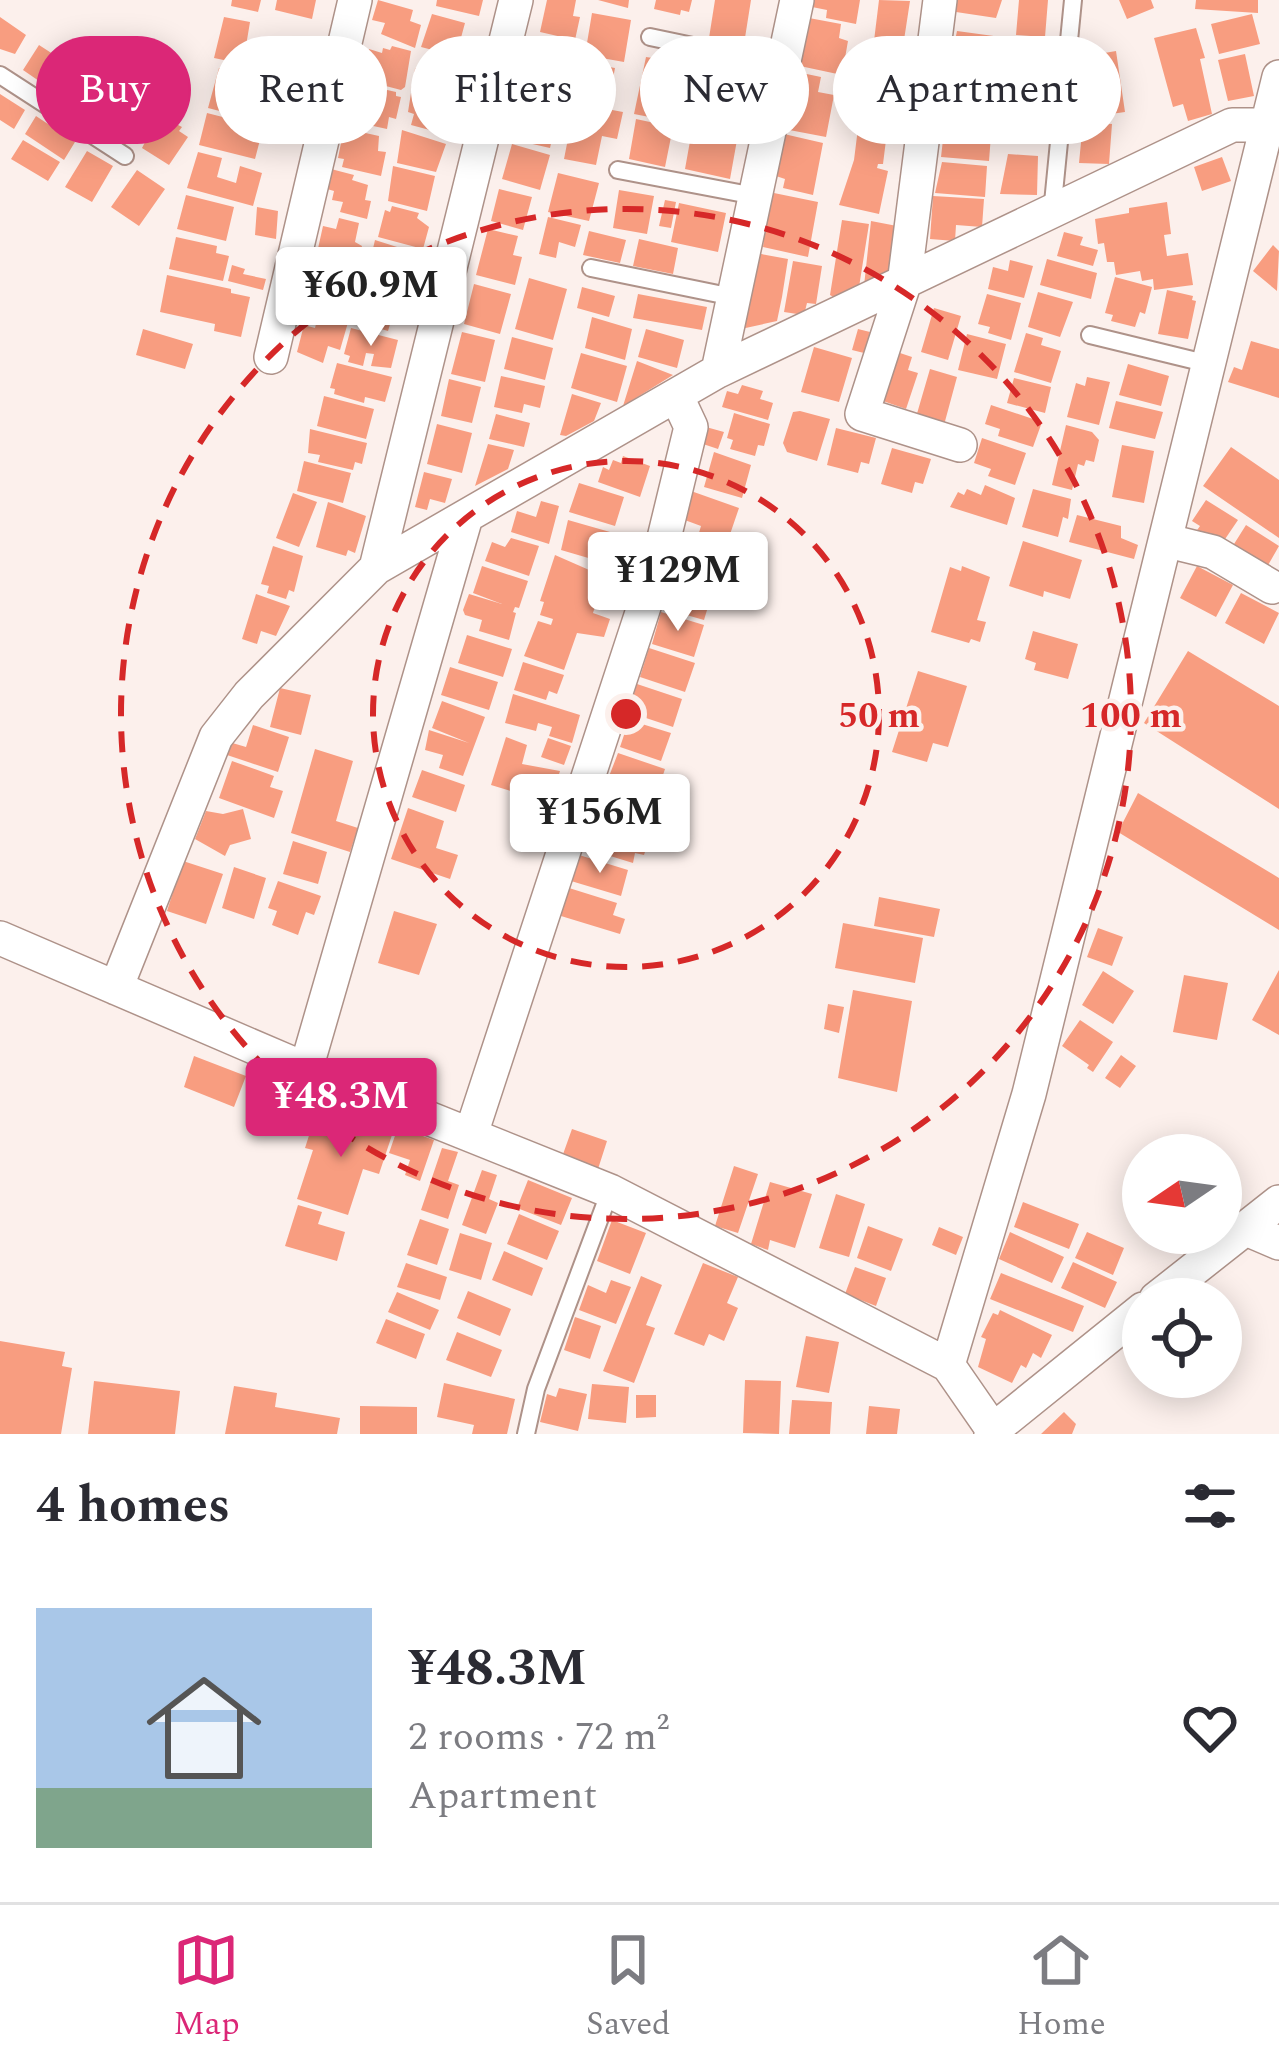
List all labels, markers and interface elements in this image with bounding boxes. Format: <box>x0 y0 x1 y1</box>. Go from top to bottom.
chip: Buy <box>36 36 191 144</box>
chip: Rent <box>215 36 387 144</box>
chip: Filters <box>411 36 616 144</box>
chip: New <box>640 36 809 144</box>
chip: Apartment <box>833 36 1121 144</box>
pin: ¥60.9M <box>273 247 469 349</box>
text: ¥60.9M <box>303 256 439 315</box>
pin: ¥129M <box>594 532 762 634</box>
text: ¥129M <box>615 541 741 600</box>
text: 50 m <box>838 689 920 744</box>
text: 100 m <box>1080 689 1182 744</box>
centre of rings <box>605 693 647 735</box>
pin: ¥156M <box>516 774 684 876</box>
text: ¥156M <box>537 783 663 842</box>
pin: ¥48.3M <box>243 1058 439 1160</box>
text: ¥48.3M <box>273 1067 409 1126</box>
north arrow <box>1122 1134 1242 1254</box>
map controls <box>1122 1134 1242 1398</box>
button: locate <box>1122 1278 1242 1398</box>
text: 4 homes <box>36 1467 230 1545</box>
icon: filters <box>1177 1473 1243 1539</box>
text: ¥48.3M <box>408 1630 587 1708</box>
icon: home <box>132 1656 276 1800</box>
icon: heart <box>1177 1695 1243 1761</box>
text: 2 rooms · 72 m² <box>408 1708 669 1767</box>
text: Apartment <box>408 1767 597 1826</box>
tab: Map <box>173 1927 240 2049</box>
tab: Saved <box>586 1927 671 2049</box>
tab: Home <box>1017 1927 1106 2049</box>

